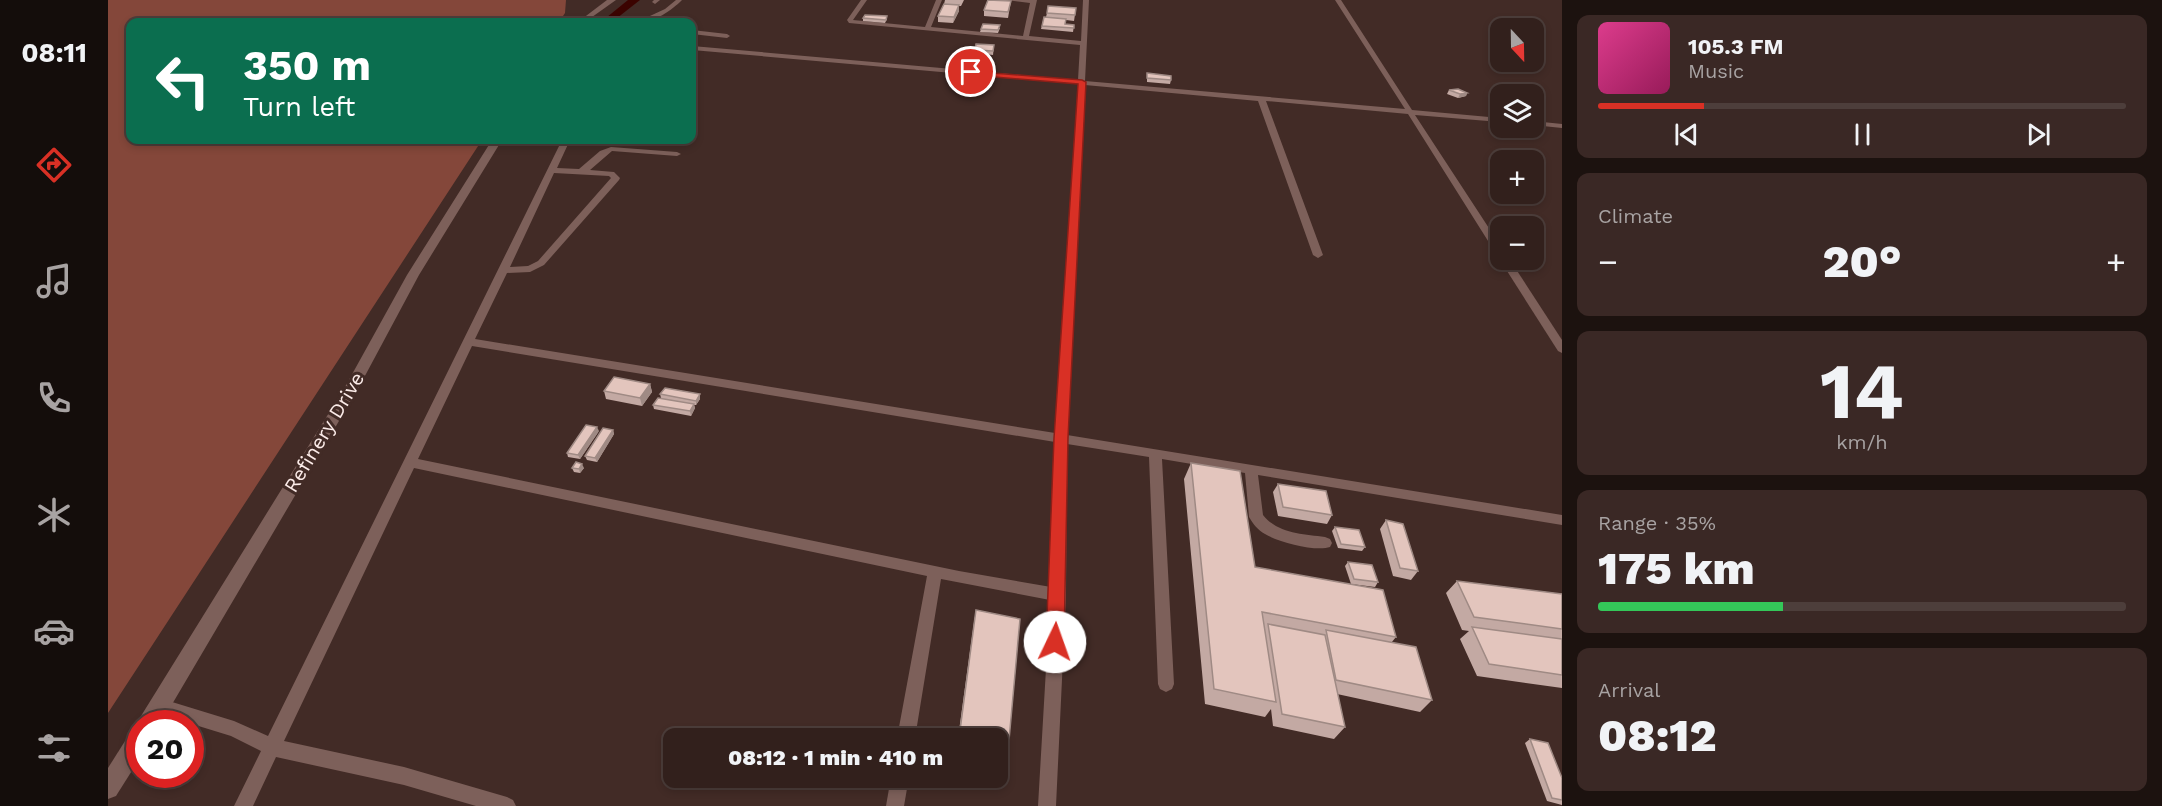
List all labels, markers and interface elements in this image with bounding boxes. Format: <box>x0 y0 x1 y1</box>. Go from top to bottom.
north arrow <box>1490 18 1544 72</box>
map controls <box>1490 18 1544 270</box>
text: 105.3 FM <box>1688 34 1784 59</box>
text: 08:11 <box>21 37 87 69</box>
text: 350 m <box>243 41 371 90</box>
icon: left <box>144 42 222 120</box>
pin <box>945 46 996 97</box>
icon: arrive <box>954 55 987 88</box>
text: Music <box>1688 59 1744 83</box>
button: layers <box>1490 84 1544 138</box>
text: Turn left <box>243 91 355 123</box>
icon: previous <box>1670 118 1703 151</box>
icon: pause <box>1846 118 1879 151</box>
icon: next <box>2022 118 2055 151</box>
icon: directions <box>33 144 75 186</box>
button: + <box>1490 150 1544 204</box>
text: Climate <box>1598 204 1673 228</box>
button: − <box>1490 216 1544 270</box>
text: 20° <box>1822 235 1902 288</box>
text: − <box>1598 242 1618 281</box>
text: + <box>2106 242 2126 281</box>
icon: music <box>33 260 75 302</box>
text: 14 <box>1820 345 1904 437</box>
street label: Refinery Drive <box>279 368 369 496</box>
icon: phone <box>33 377 75 419</box>
text: km/h <box>1836 430 1888 454</box>
icon: climate <box>33 494 75 536</box>
text: Range · 35% <box>1598 511 1716 535</box>
text: 175 km <box>1598 542 1755 595</box>
icon: car <box>33 610 75 652</box>
position arrow <box>1023 610 1087 674</box>
text: Arrival <box>1598 678 1660 702</box>
text: 08:12 <box>1598 709 1717 762</box>
speed limit sign: 20 <box>126 710 204 788</box>
icon: filters <box>33 727 75 769</box>
text: 08:12 · 1 min · 410 m <box>728 745 943 770</box>

